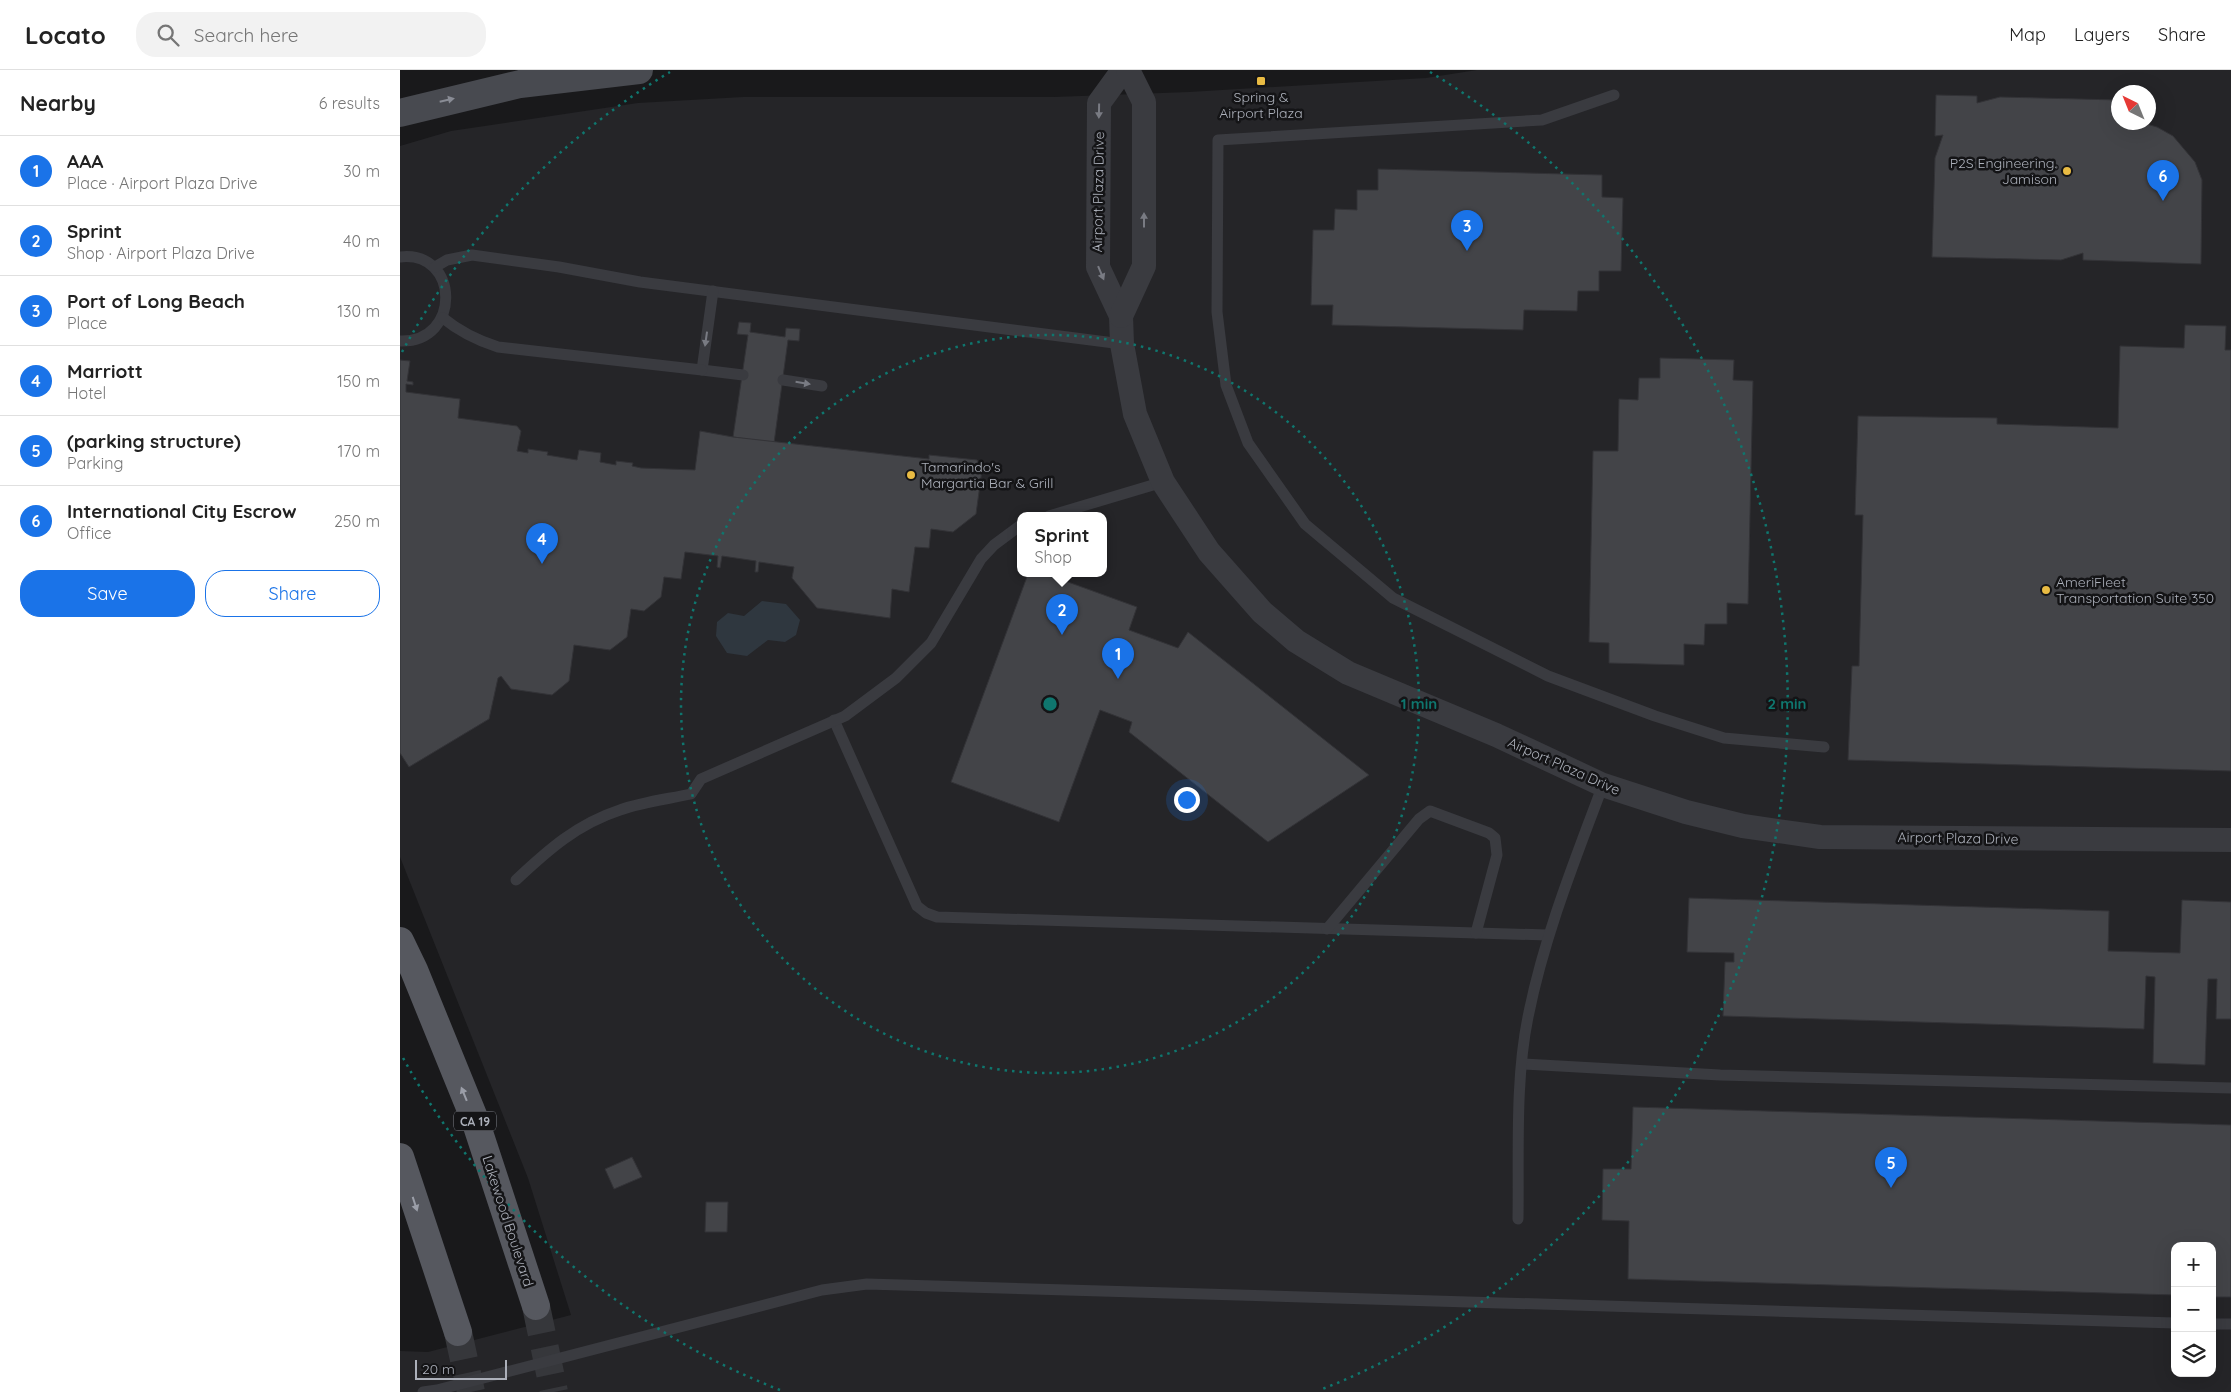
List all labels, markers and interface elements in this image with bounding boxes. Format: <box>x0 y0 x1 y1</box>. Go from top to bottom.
search box <box>136 12 486 57</box>
text: Locato <box>25 20 106 50</box>
icon: search <box>154 21 182 49</box>
text: Search here <box>194 23 299 47</box>
text: Map <box>2009 23 2046 46</box>
text: Layers <box>2074 23 2130 46</box>
text: Share <box>2158 23 2206 46</box>
marker: Spring & Airport Plaza <box>1255 75 1267 87</box>
north arrow <box>2111 85 2156 130</box>
place label: Spring & Airport Plaza <box>1219 88 1303 122</box>
text: Nearby <box>20 90 96 116</box>
text: 6 results <box>319 93 380 113</box>
one-way arrow <box>440 96 455 104</box>
one-way arrow <box>1095 104 1103 120</box>
street label: Airport Plaza Drive <box>1088 131 1108 253</box>
text: AAA <box>67 149 103 173</box>
place label: P2S Engineering. Jamison <box>1950 154 2057 188</box>
pin: 6 <box>2147 160 2179 201</box>
text: 1 <box>33 161 39 181</box>
text: 30 m <box>343 161 380 181</box>
marker: P2S Engineering. Jamison <box>2061 165 2073 177</box>
text: Place · Airport Plaza Drive <box>67 173 258 193</box>
pin: 3 <box>1451 210 1483 251</box>
one-way arrow <box>1140 211 1148 227</box>
text: Sprint <box>67 219 122 243</box>
text: 2 <box>31 231 41 251</box>
text: 40 m <box>343 231 380 251</box>
text: Shop · Airport Plaza Drive <box>67 243 255 263</box>
one-way arrow <box>1098 266 1106 280</box>
text: Port of Long Beach <box>67 289 245 313</box>
text: 3 <box>32 301 40 321</box>
text: 130 m <box>337 301 380 321</box>
text: Place <box>67 313 107 333</box>
one-way arrow <box>702 331 710 347</box>
text: Marriott <box>67 359 143 383</box>
text: 4 <box>31 371 41 391</box>
text: 150 m <box>337 371 380 391</box>
one-way arrow <box>795 379 811 387</box>
text: Hotel <box>67 383 106 403</box>
text: (parking structure) <box>67 429 241 453</box>
text: 5 <box>31 441 41 461</box>
text: 170 m <box>337 441 380 461</box>
text: Parking <box>67 453 124 473</box>
place label: Tamarindo's Margartia Bar & Grill <box>921 458 1054 492</box>
marker: Tamarindo's Margartia Bar & Grill <box>905 469 917 481</box>
text: International City Escrow <box>67 499 297 523</box>
text: 6 <box>32 511 40 531</box>
text: 250 m <box>334 511 380 531</box>
popup <box>1017 512 1107 577</box>
text: Office <box>67 523 112 543</box>
pin: 4 <box>526 523 558 564</box>
text: Sprint <box>1034 523 1090 547</box>
text: Shop <box>1034 547 1072 567</box>
button: Save <box>20 570 195 617</box>
button: Share <box>205 570 380 617</box>
place label: AmeriFleet Transportation Suite 350 <box>2056 573 2214 607</box>
marker: AmeriFleet Transportation Suite 350 <box>2040 584 2052 596</box>
pin: 2 <box>1046 594 1078 635</box>
pin: 1 <box>1102 638 1134 679</box>
text: 1 min <box>1401 694 1437 713</box>
text: 2 min <box>1767 694 1807 713</box>
centre of rings <box>1041 695 1059 713</box>
street label: Airport Plaza Drive <box>1505 733 1623 799</box>
your location <box>1174 787 1200 813</box>
street label: Airport Plaza Drive <box>1897 828 2019 848</box>
one-way arrow <box>460 1086 468 1101</box>
road number: CA 19 <box>454 1112 496 1130</box>
pin: 5 <box>1875 1147 1907 1188</box>
street label: Lakewood Boulevard <box>478 1153 538 1289</box>
one-way arrow <box>412 1196 420 1211</box>
map controls <box>2171 1242 2216 1377</box>
button: + <box>2171 1242 2216 1287</box>
button: − <box>2171 1287 2216 1332</box>
button: layers <box>2171 1332 2216 1377</box>
scale bar <box>415 1357 508 1380</box>
text: 20 m <box>422 1360 455 1378</box>

